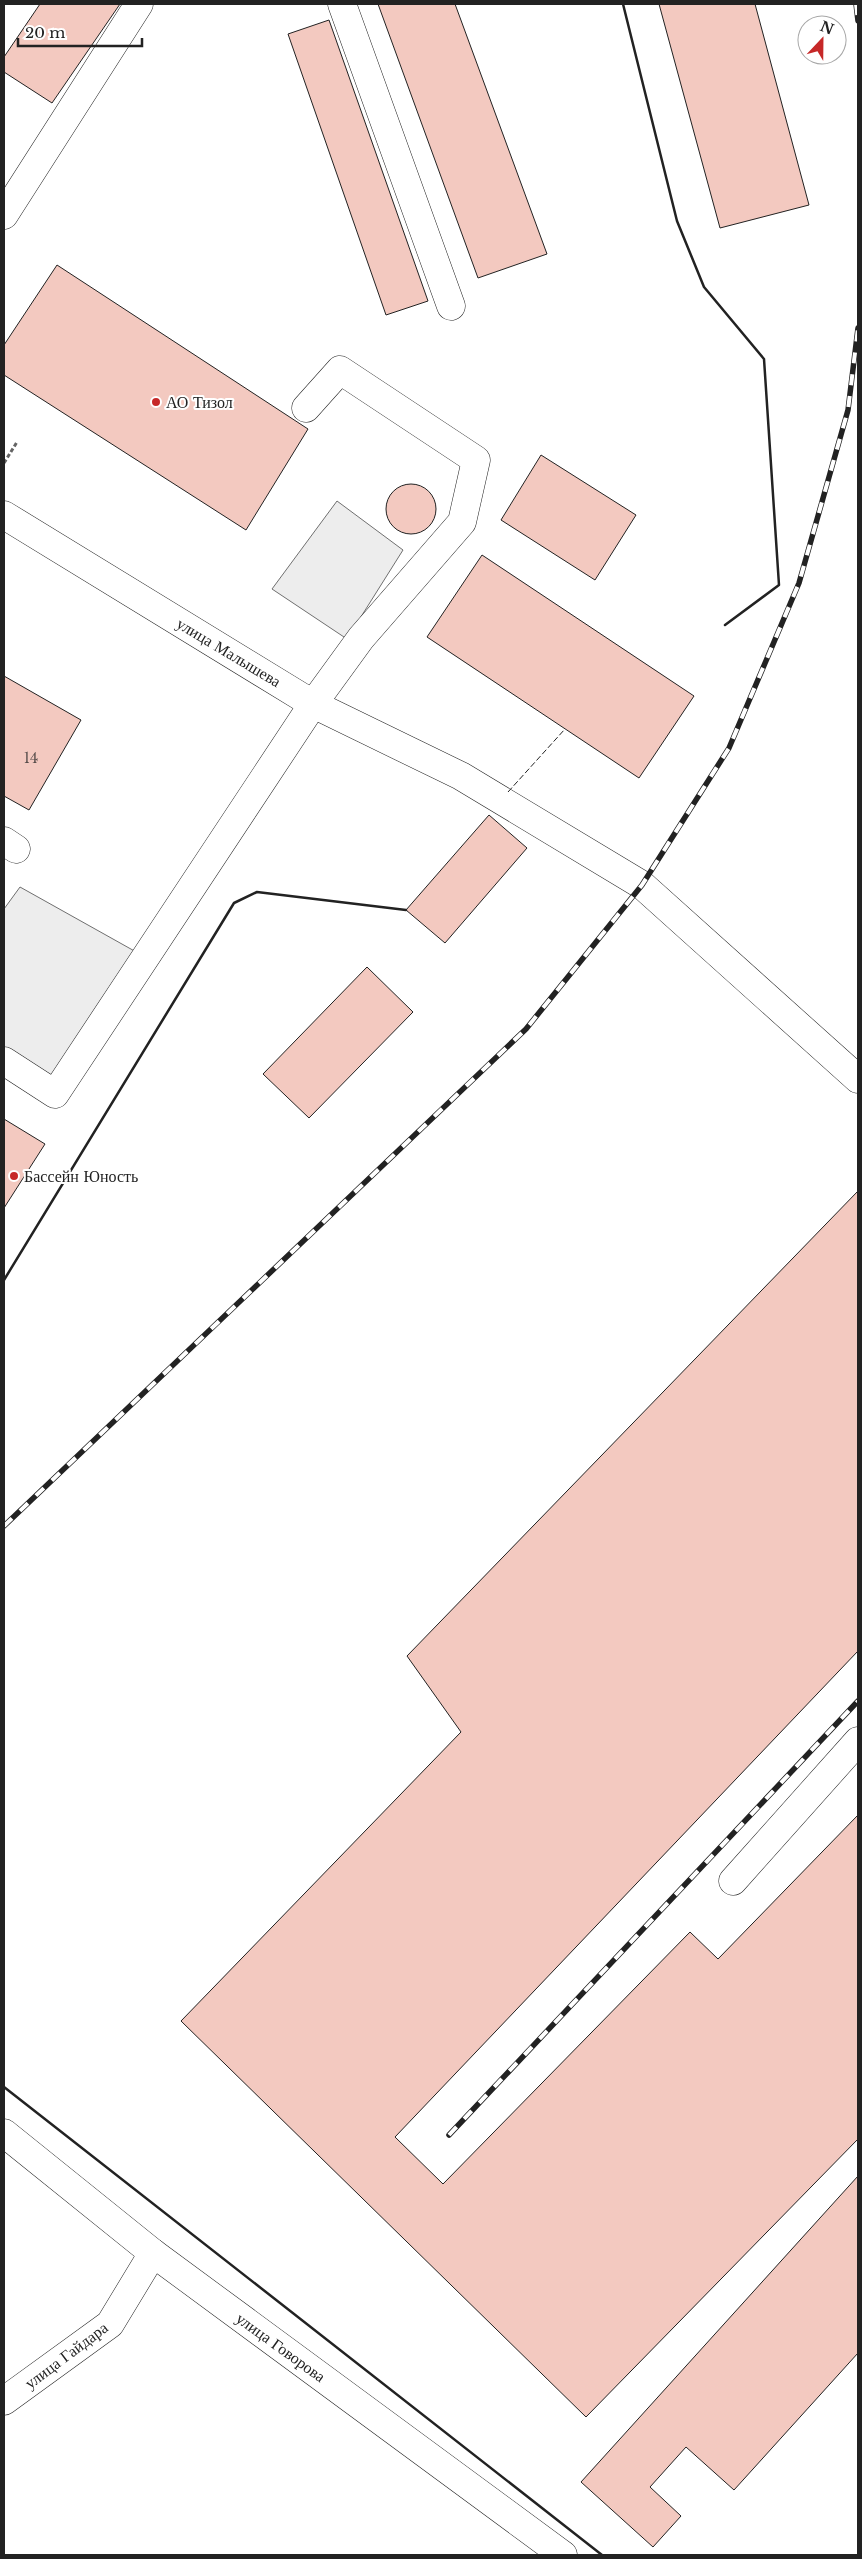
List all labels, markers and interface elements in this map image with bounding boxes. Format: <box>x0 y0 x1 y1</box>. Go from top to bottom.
scale bar <box>18 15 141 47</box>
north arrow <box>797 15 847 65</box>
text: N <box>817 17 836 39</box>
text: 20 m <box>25 23 65 42</box>
place label: АО Тизол <box>166 392 233 412</box>
marker: АО Тизол <box>150 396 162 408</box>
street label: улица Малышева <box>173 613 285 691</box>
house number: 14 <box>24 749 38 767</box>
place label: Бассейн Юность <box>24 1166 138 1186</box>
marker: Бассейн Юность <box>8 1170 20 1182</box>
street label: улица Говорова <box>232 2308 330 2386</box>
street label: улица Гайдара <box>20 2317 112 2393</box>

